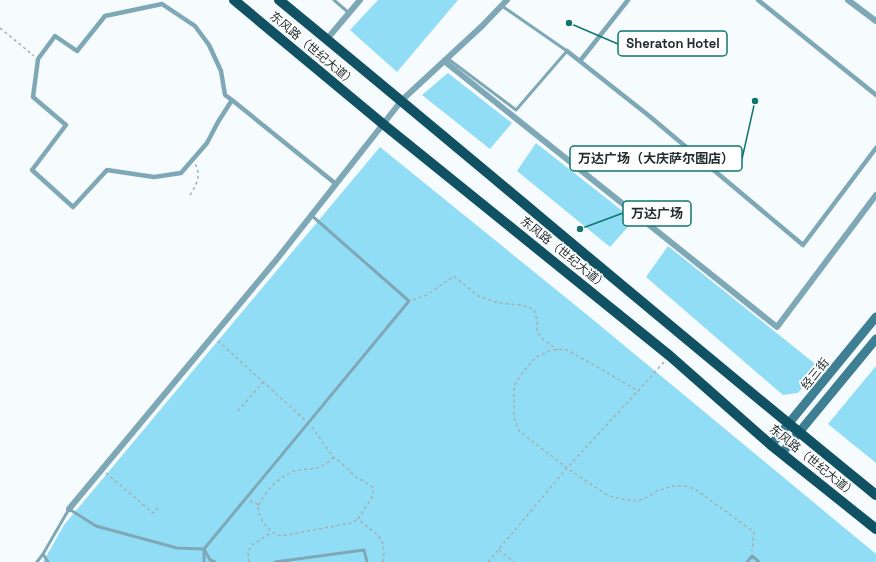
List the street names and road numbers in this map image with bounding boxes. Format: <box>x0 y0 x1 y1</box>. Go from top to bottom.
street label: 东风路（世纪大道） <box>266 8 360 90</box>
street label: 东风路（世纪大道） <box>517 213 611 293</box>
street label: 经三街 <box>797 355 833 393</box>
street label: 东风路（世纪大道） <box>766 421 860 501</box>

